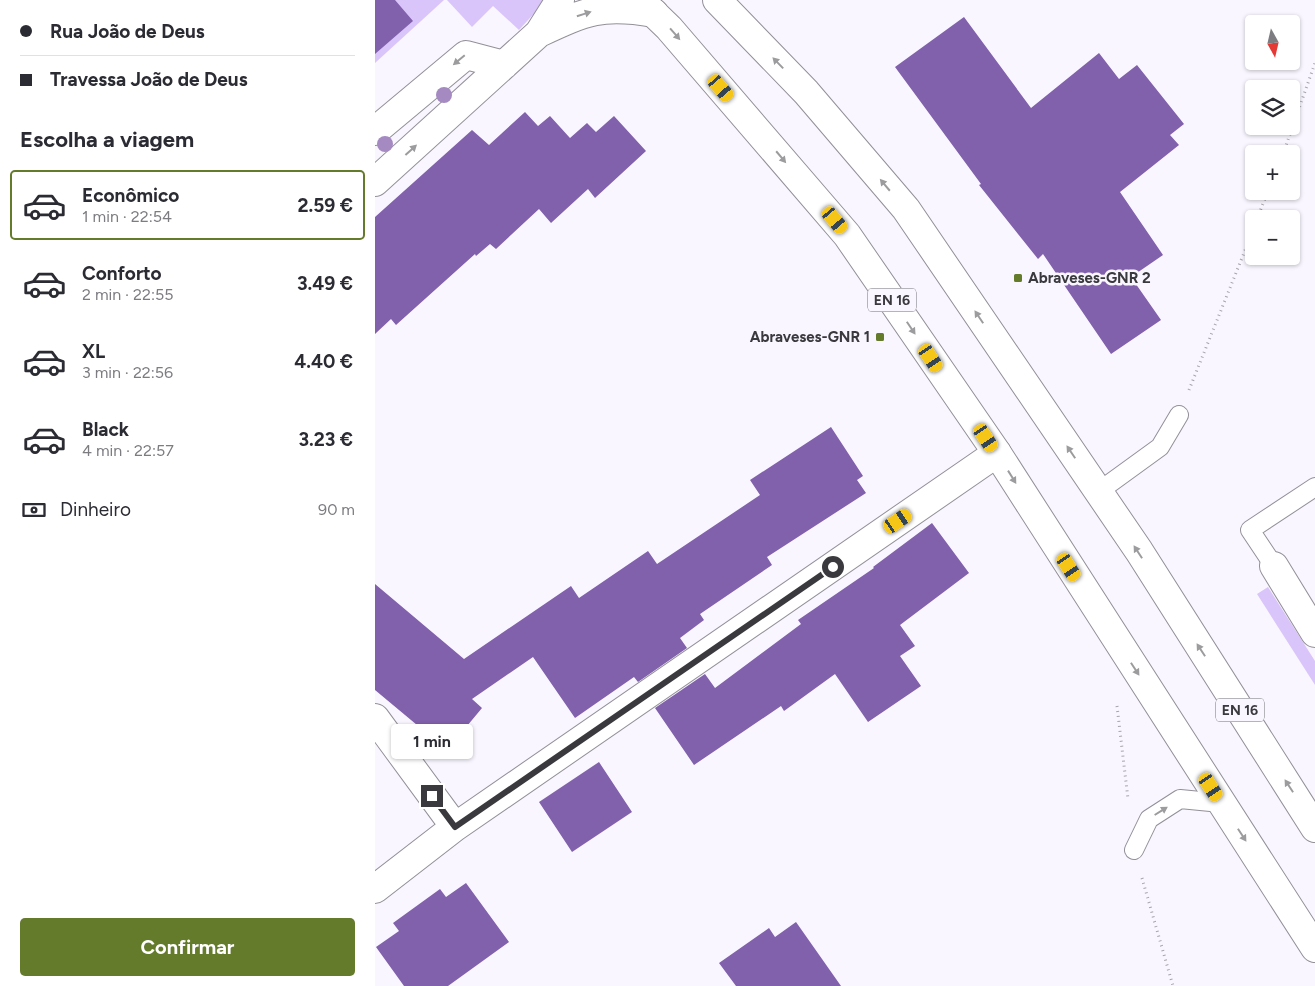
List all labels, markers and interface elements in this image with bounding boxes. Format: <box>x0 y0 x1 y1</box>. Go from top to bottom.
one-way arrow <box>576 10 591 17</box>
north arrow <box>1245 15 1300 70</box>
map controls <box>1245 15 1300 265</box>
text: Rua João de Deus <box>50 20 205 43</box>
one-way arrow <box>669 28 681 40</box>
one-way arrow <box>453 55 466 66</box>
one-way arrow <box>772 57 784 69</box>
text: Travessa João de Deus <box>50 68 248 91</box>
car <box>705 72 736 104</box>
button: layers <box>1245 80 1300 135</box>
text: Escolha a viagem <box>20 126 194 153</box>
one-way arrow <box>405 144 418 155</box>
button: + <box>1245 145 1300 200</box>
one-way arrow <box>776 150 787 163</box>
one-way arrow <box>880 179 891 192</box>
icon: car <box>22 183 67 228</box>
text: Econômico <box>82 184 179 207</box>
text: 2.59 € <box>298 194 353 217</box>
car <box>819 204 850 236</box>
text: 1 min · 22:54 <box>82 207 172 226</box>
button: − <box>1245 210 1300 265</box>
icon: car <box>22 261 67 306</box>
text: Conforto <box>82 262 162 285</box>
place label: Abraveses-GNR 2 <box>1028 269 1151 287</box>
text: 3.49 € <box>297 272 353 295</box>
marker: Abraveses-GNR 2 <box>1012 272 1024 284</box>
text: 2 min · 22:55 <box>82 285 173 304</box>
road number: EN 16 <box>868 288 916 312</box>
one-way arrow <box>974 311 984 324</box>
one-way arrow <box>906 321 916 335</box>
place label: Abraveses-GNR 1 <box>750 328 870 346</box>
marker: Abraveses-GNR 1 <box>874 331 886 343</box>
icon: car <box>22 339 67 384</box>
text: XL <box>82 340 105 363</box>
car <box>916 341 945 375</box>
text: 4.40 € <box>294 350 353 373</box>
text: 3 min · 22:56 <box>82 363 173 382</box>
icon: car <box>22 417 67 462</box>
text: Black <box>82 418 129 441</box>
car <box>971 421 1000 455</box>
text: 3.23 € <box>298 428 353 451</box>
text: 4 min · 22:57 <box>82 441 174 460</box>
one-way arrow <box>1066 445 1076 458</box>
one-way arrow <box>1007 471 1017 484</box>
icon: cash <box>20 496 48 524</box>
text: Dinheiro <box>60 498 131 521</box>
text: 90 m <box>318 500 355 519</box>
car <box>881 506 914 536</box>
one-way arrow <box>1134 545 1143 558</box>
car <box>1054 550 1083 584</box>
route start <box>822 556 844 578</box>
one-way arrow <box>1196 643 1206 656</box>
one-way arrow <box>1130 662 1139 676</box>
road number: EN 16 <box>1216 698 1264 722</box>
callout: 1 min <box>391 724 473 758</box>
text: 1 min <box>413 732 451 751</box>
car <box>1196 770 1225 804</box>
one-way arrow <box>1284 780 1293 793</box>
route end <box>421 785 443 807</box>
one-way arrow <box>1154 807 1167 816</box>
one-way arrow <box>1237 828 1247 842</box>
button: Confirmar <box>20 918 355 976</box>

